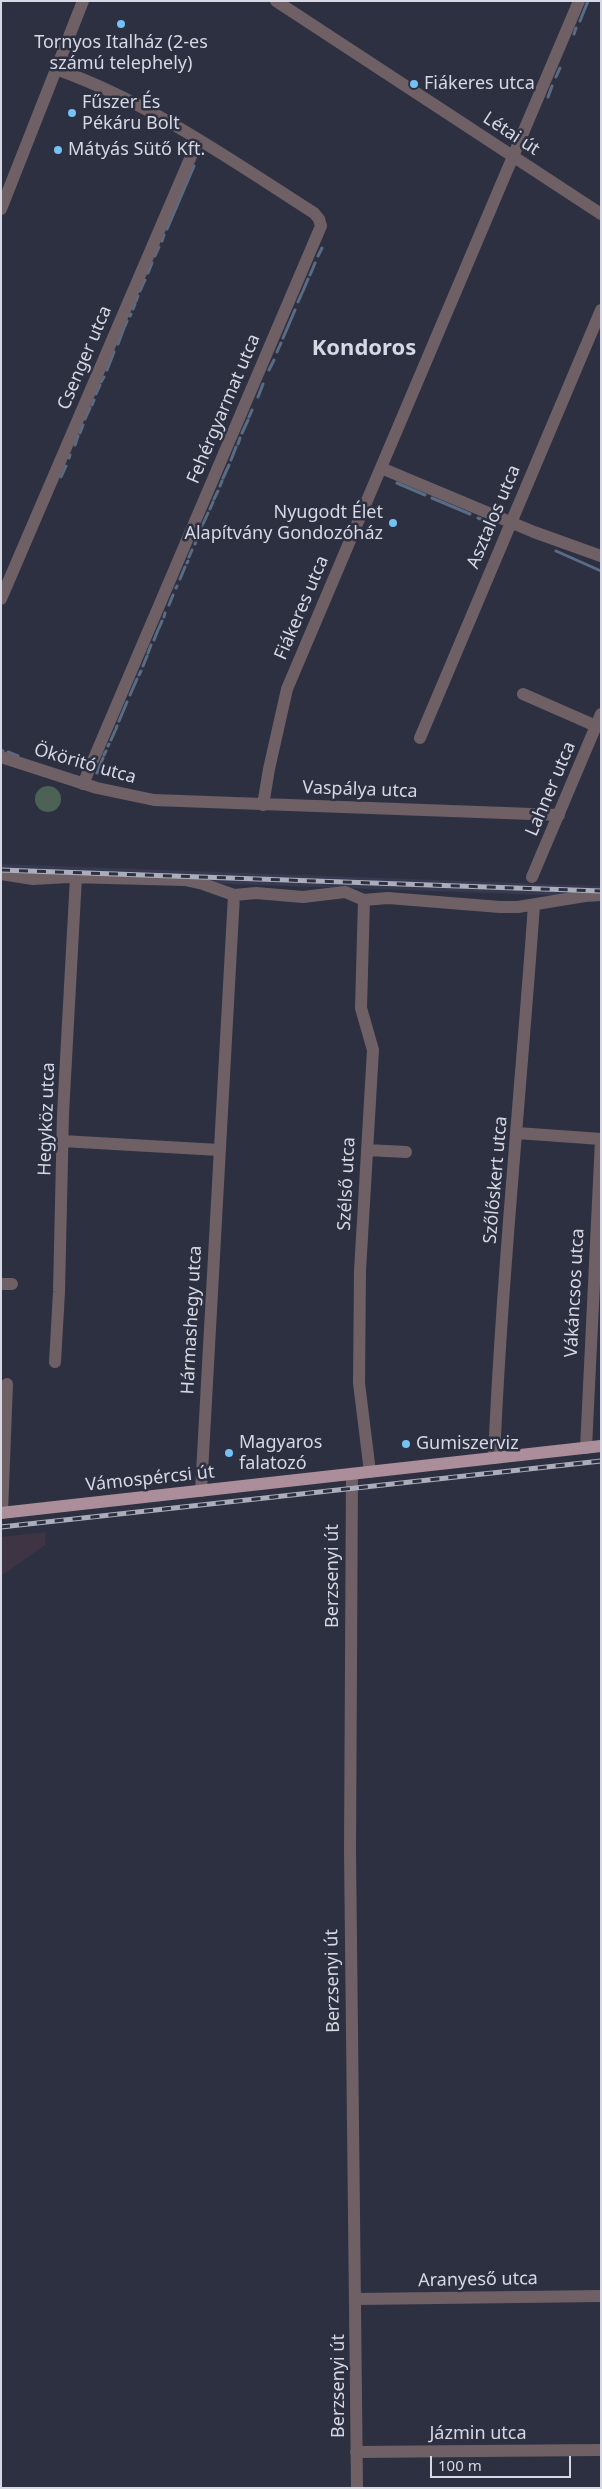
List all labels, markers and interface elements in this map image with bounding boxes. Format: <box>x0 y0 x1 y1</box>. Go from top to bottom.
marker: Tornyos Italház (2-es számú telephely) <box>115 18 127 30</box>
place label: Tornyos Italház (2-es számú telephely) <box>34 32 208 74</box>
place label: Fiákeres utca <box>424 73 535 95</box>
marker: Fiákeres utca <box>408 78 420 90</box>
place label: Fűszer És Pékáru Bolt <box>82 92 180 134</box>
marker: Fűszer És Pékáru Bolt <box>66 107 78 119</box>
street label: Létai út <box>479 108 543 160</box>
place label: Mátyás Sütő Kft. <box>68 139 205 161</box>
marker: Mátyás Sütő Kft. <box>52 144 64 156</box>
street label: Csenger utca <box>53 303 117 413</box>
street label: Fehérgyarmat utca <box>183 331 265 487</box>
district label: Kondoros <box>312 336 416 362</box>
street label: Asztalos utca <box>462 462 526 572</box>
place label: Nyugodt Élet Alapítvány Gondozóház <box>184 502 383 544</box>
marker: Nyugodt Élet Alapítvány Gondozóház <box>387 517 399 529</box>
street label: Fiákeres utca <box>270 553 334 663</box>
street label: Ököritó utca <box>32 739 138 789</box>
street label: Lahner utca <box>521 739 581 839</box>
street label: Vaspálya utca <box>302 777 418 803</box>
street label: Hegyköz utca <box>34 1062 60 1176</box>
street label: Szőlőskert utca <box>480 1115 512 1245</box>
street label: Szélső utca <box>334 1137 360 1231</box>
street label: Vákáncsos utca <box>561 1228 589 1358</box>
street label: Hármashegy utca <box>177 1245 207 1395</box>
place label: Magyaros falatozó <box>239 1432 322 1475</box>
place label: Gumiszerviz <box>416 1433 519 1455</box>
marker: Gumiszerviz <box>400 1438 412 1450</box>
marker: Magyaros falatozó <box>223 1447 235 1459</box>
street label: Vámospércsi út <box>85 1461 215 1497</box>
street label: Berzsenyi út <box>322 1524 344 1628</box>
street label: Berzsenyi út <box>321 1929 345 2033</box>
street label: Aranyeső utca <box>418 2268 538 2292</box>
street label: Berzsenyi út <box>328 2334 350 2438</box>
street label: Jázmin utca <box>429 2423 527 2445</box>
scale bar <box>432 2446 573 2478</box>
text: 100 m <box>438 2455 482 2475</box>

